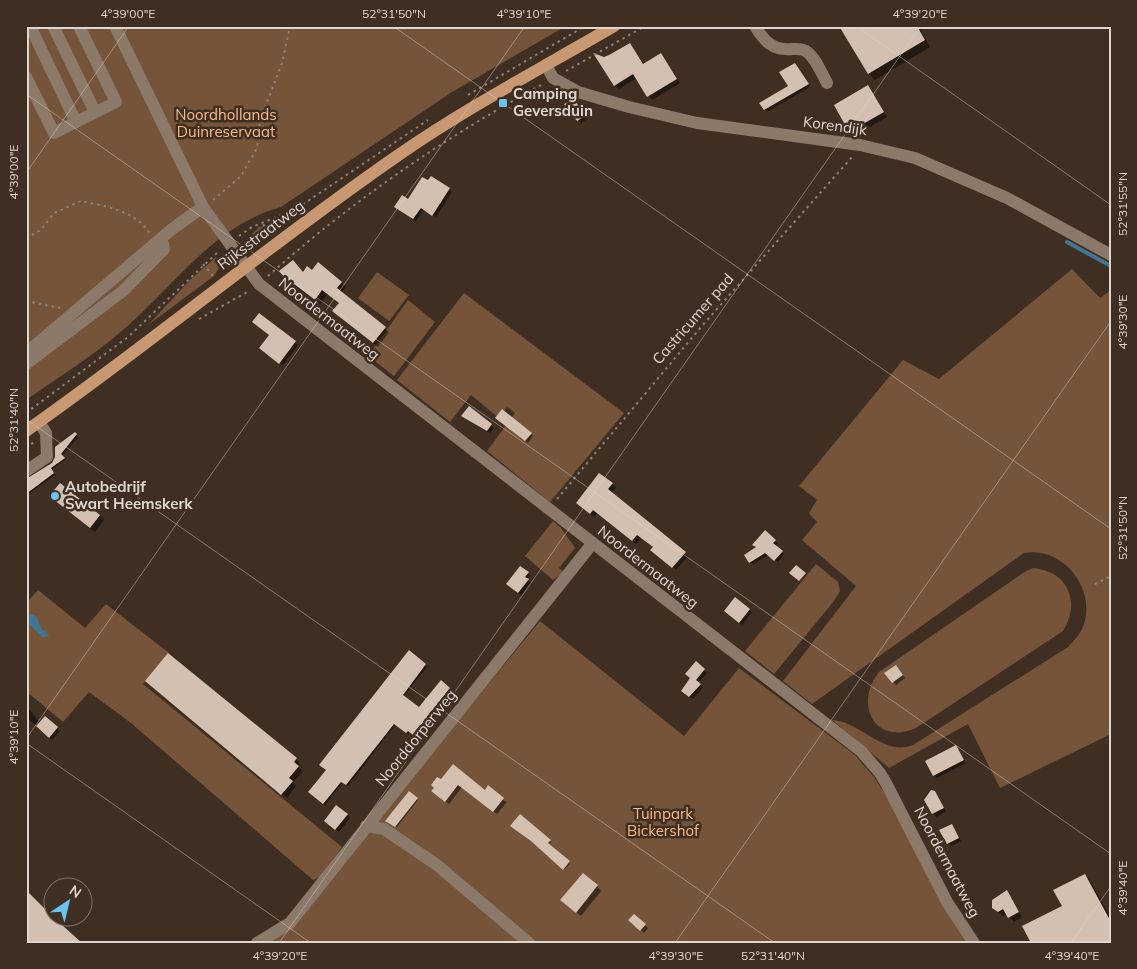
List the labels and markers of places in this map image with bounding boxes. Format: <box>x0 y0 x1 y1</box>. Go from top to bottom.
place label: Camping Geversduin <box>513 84 593 120</box>
marker: Camping Geversduin <box>497 97 509 109</box>
place label: Autobedrijf Swart Heemskerk <box>65 477 193 513</box>
marker: Autobedrijf Swart Heemskerk <box>49 490 61 502</box>

